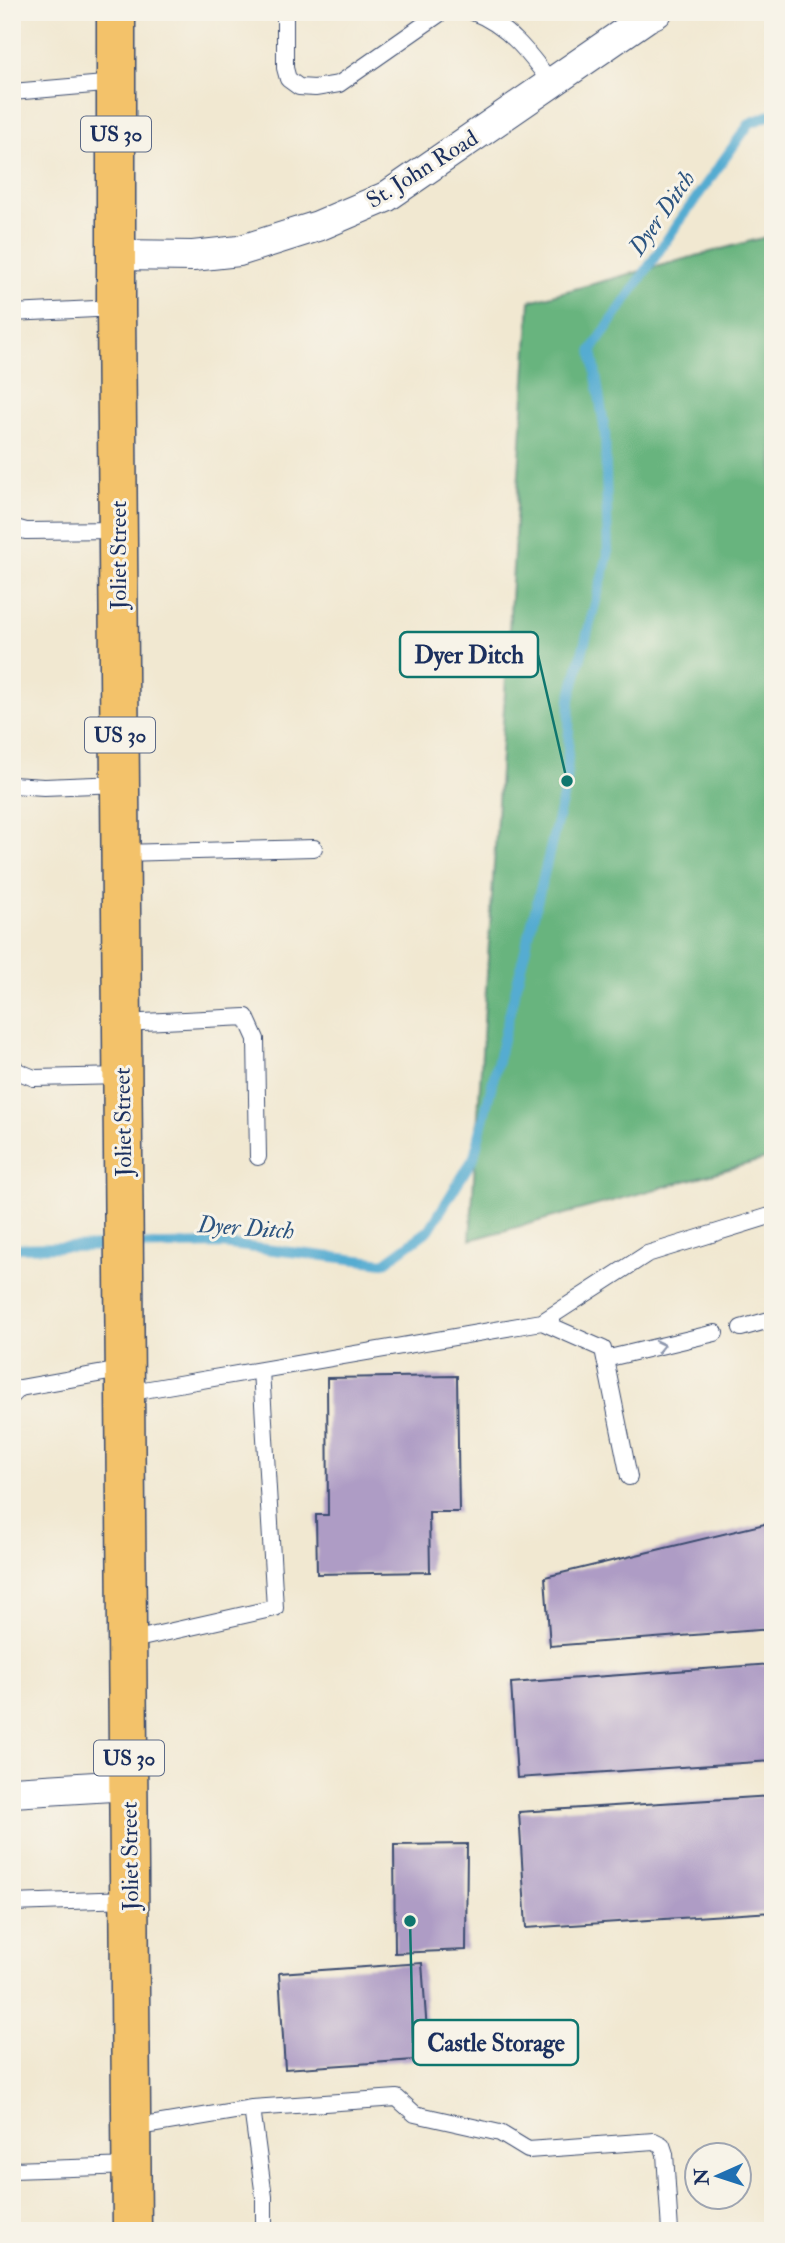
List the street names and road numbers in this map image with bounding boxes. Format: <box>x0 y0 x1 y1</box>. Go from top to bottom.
road number: US 30 <box>81 116 151 152</box>
street label: St. John Road <box>361 123 483 215</box>
street label: Joliet Street <box>104 500 133 611</box>
road number: US 30 <box>85 718 155 752</box>
street label: Joliet Street <box>108 1067 138 1178</box>
road number: US 30 <box>94 1740 164 1776</box>
street label: Joliet Street <box>115 1801 145 1912</box>

